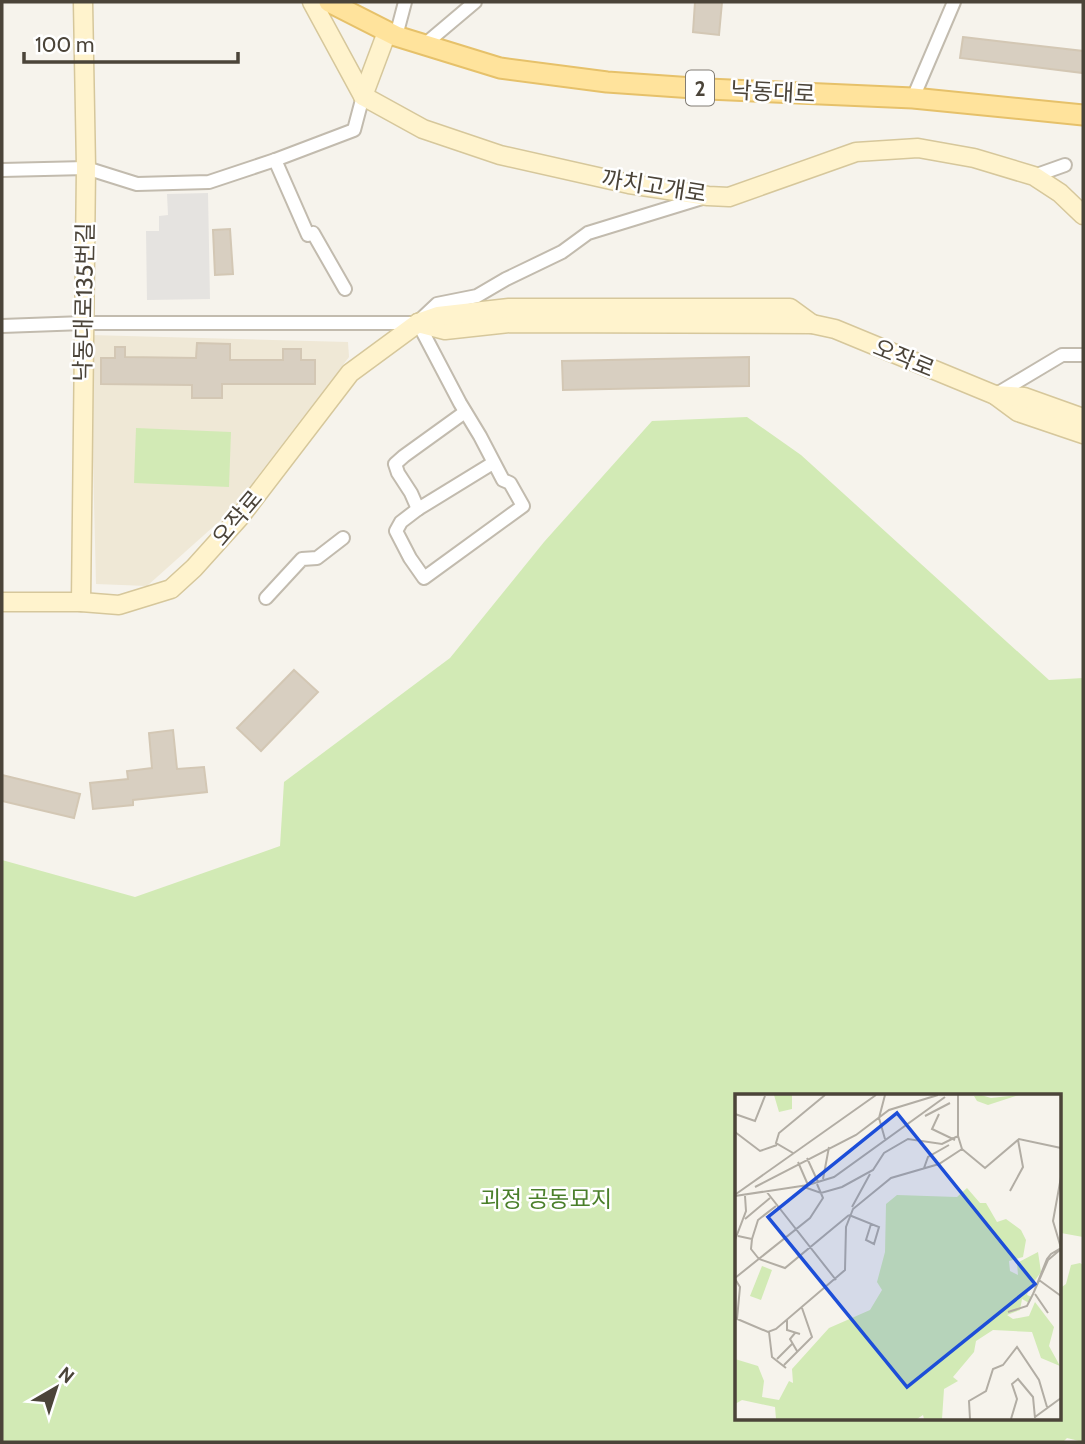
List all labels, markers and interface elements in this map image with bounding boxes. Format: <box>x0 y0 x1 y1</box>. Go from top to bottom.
scale bar <box>24 21 238 65</box>
text: 100 m <box>35 32 94 57</box>
road number: 2 <box>686 70 714 106</box>
street label: 낙동대로 <box>730 76 816 108</box>
street label: 까치고개로 <box>600 164 708 208</box>
street label: 낙동대로135번길 <box>69 222 99 382</box>
street label: 오작로 <box>869 333 939 383</box>
street label: 오작로 <box>206 485 268 551</box>
inset map <box>735 1094 1060 1420</box>
park label: 괴정 공동묘지 <box>480 1185 612 1213</box>
north arrow <box>21 1353 91 1423</box>
text: N <box>54 1362 79 1388</box>

